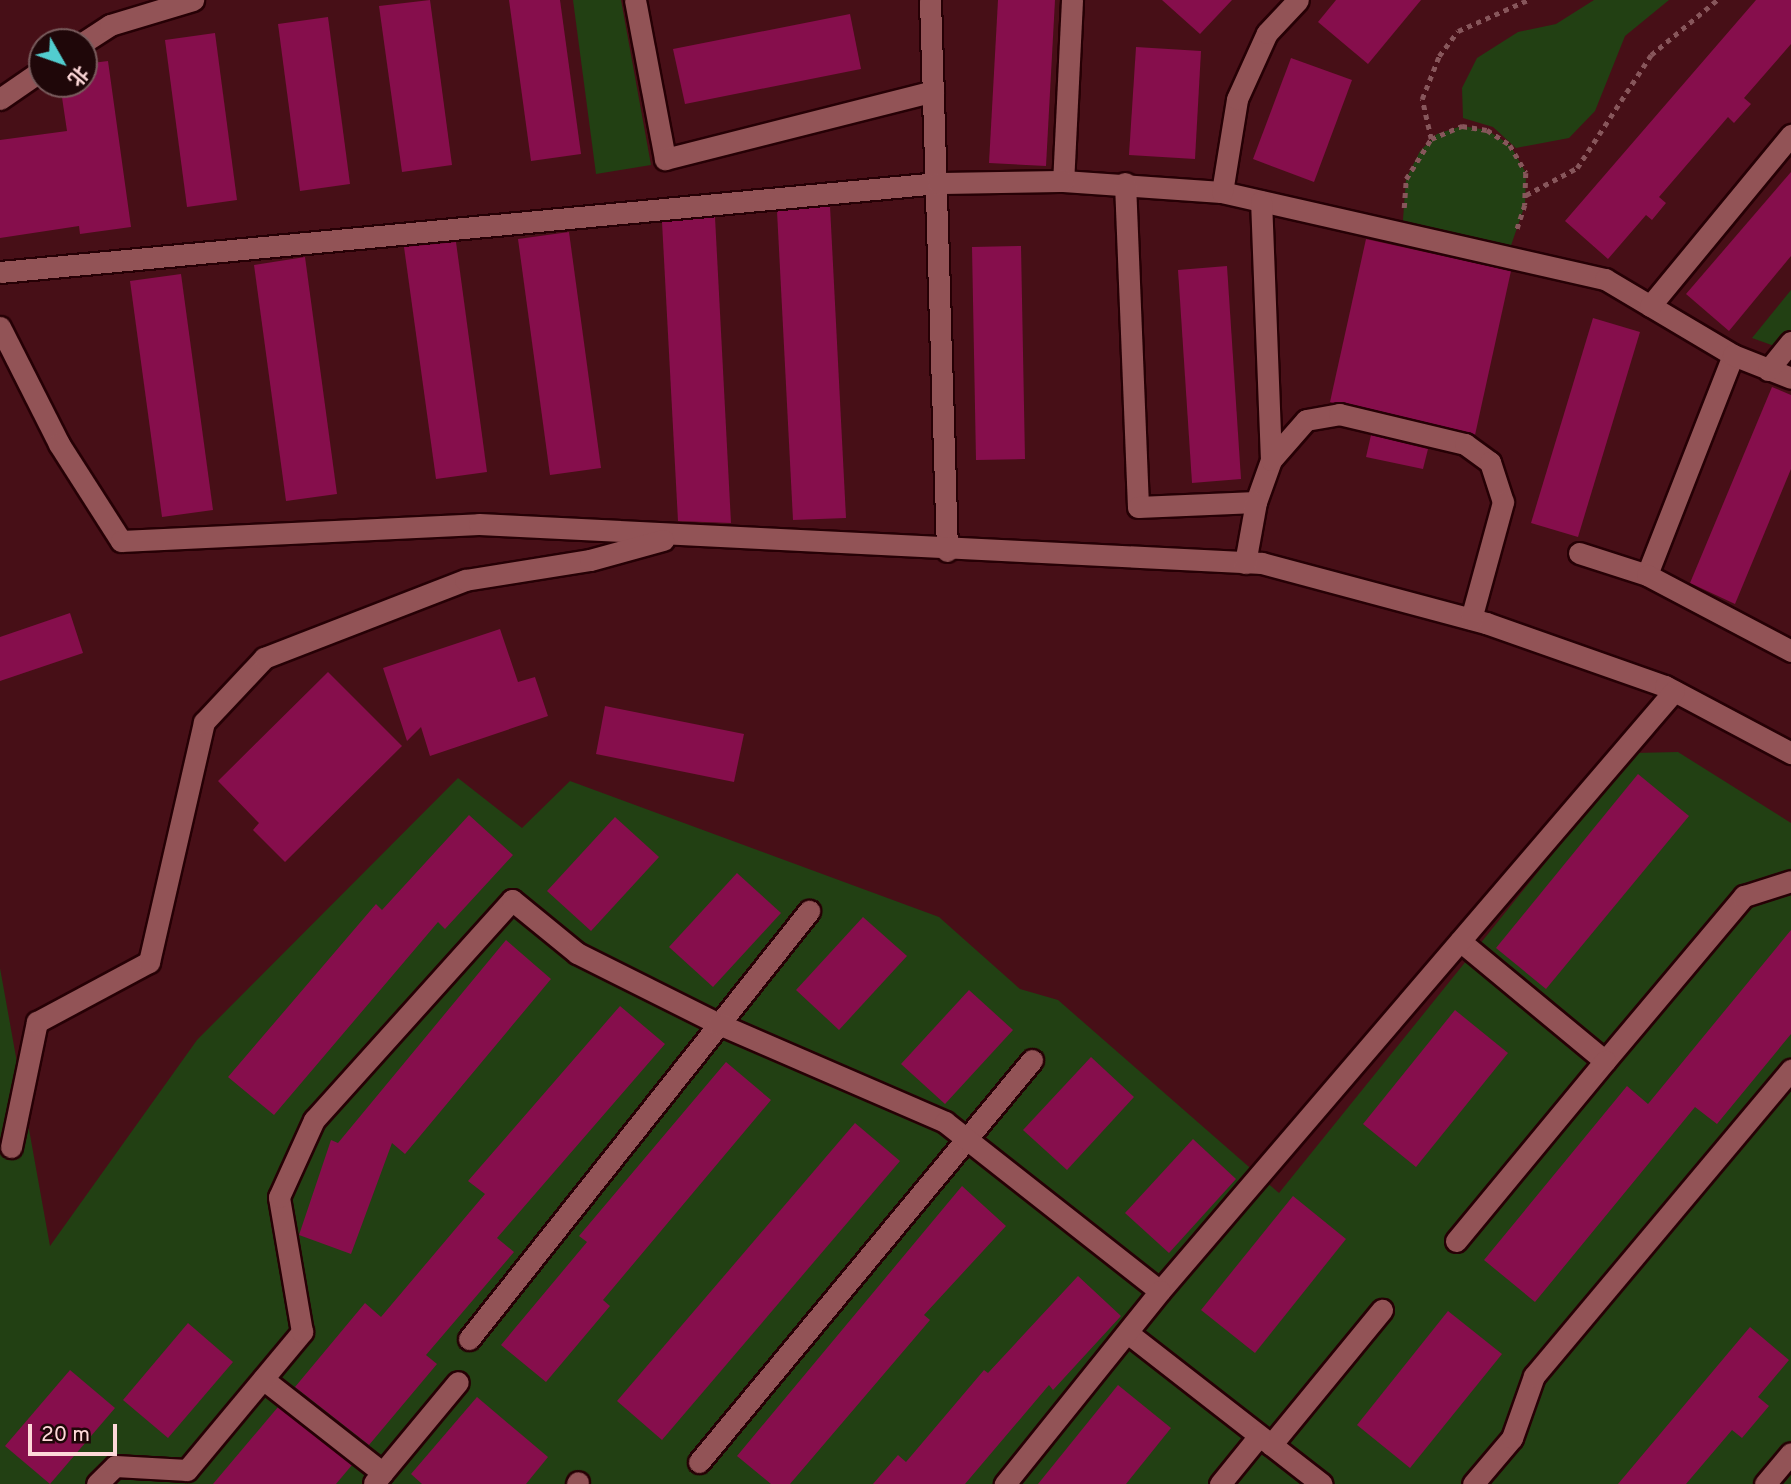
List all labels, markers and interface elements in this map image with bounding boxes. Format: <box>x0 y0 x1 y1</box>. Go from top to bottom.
north arrow <box>28 28 98 98</box>
text: 北 <box>62 60 93 90</box>
scale bar <box>32 1410 121 1454</box>
text: 20 m <box>41 1422 90 1449</box>

